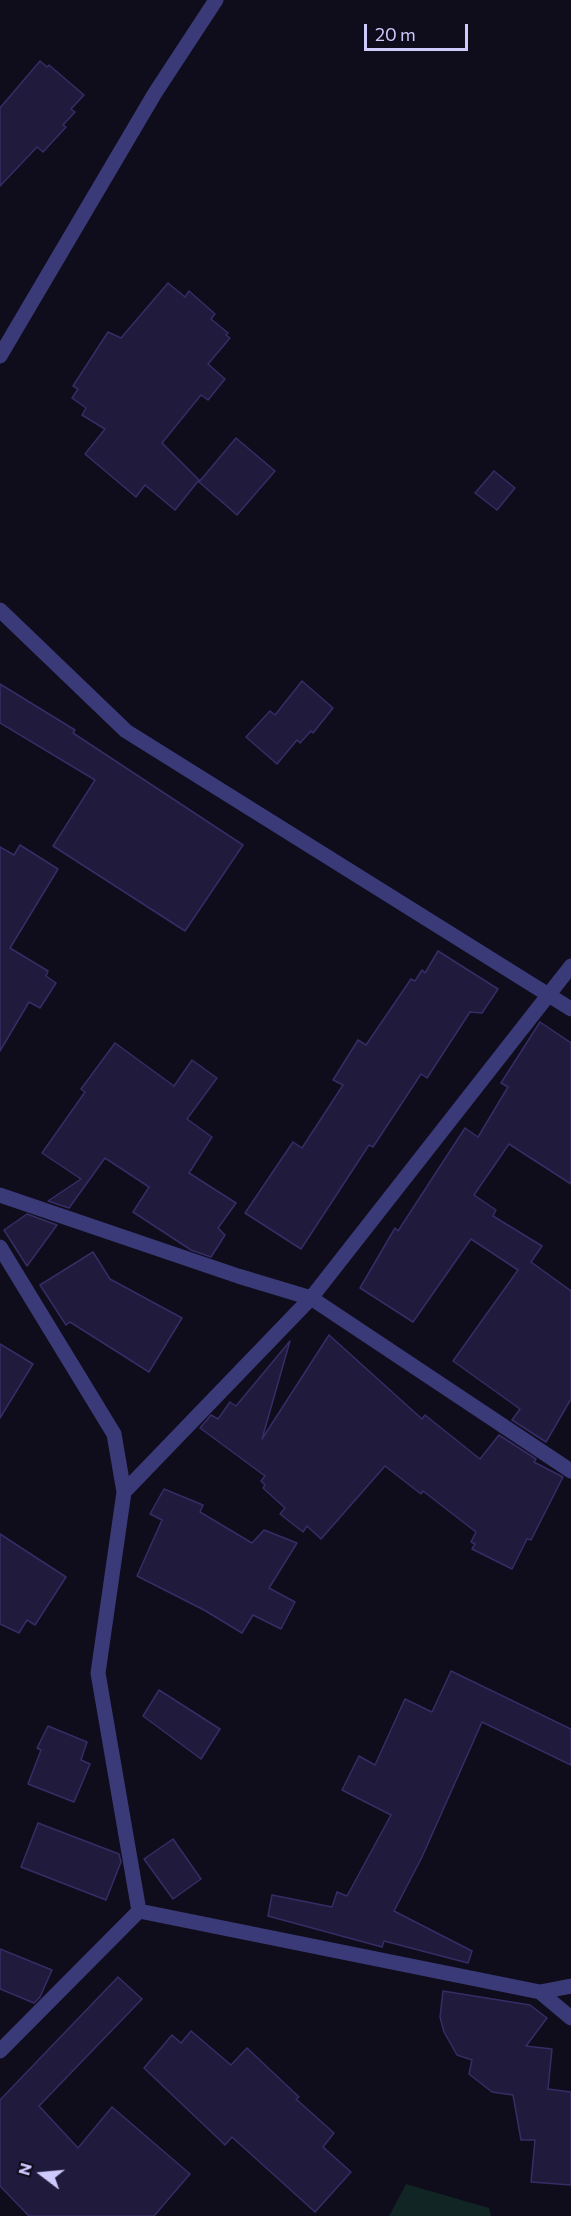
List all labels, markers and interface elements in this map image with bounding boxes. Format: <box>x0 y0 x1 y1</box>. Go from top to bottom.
scale bar <box>367 12 470 50</box>
text: 20 m <box>375 23 416 45</box>
north arrow <box>12 2144 72 2204</box>
text: N <box>13 2161 35 2177</box>

